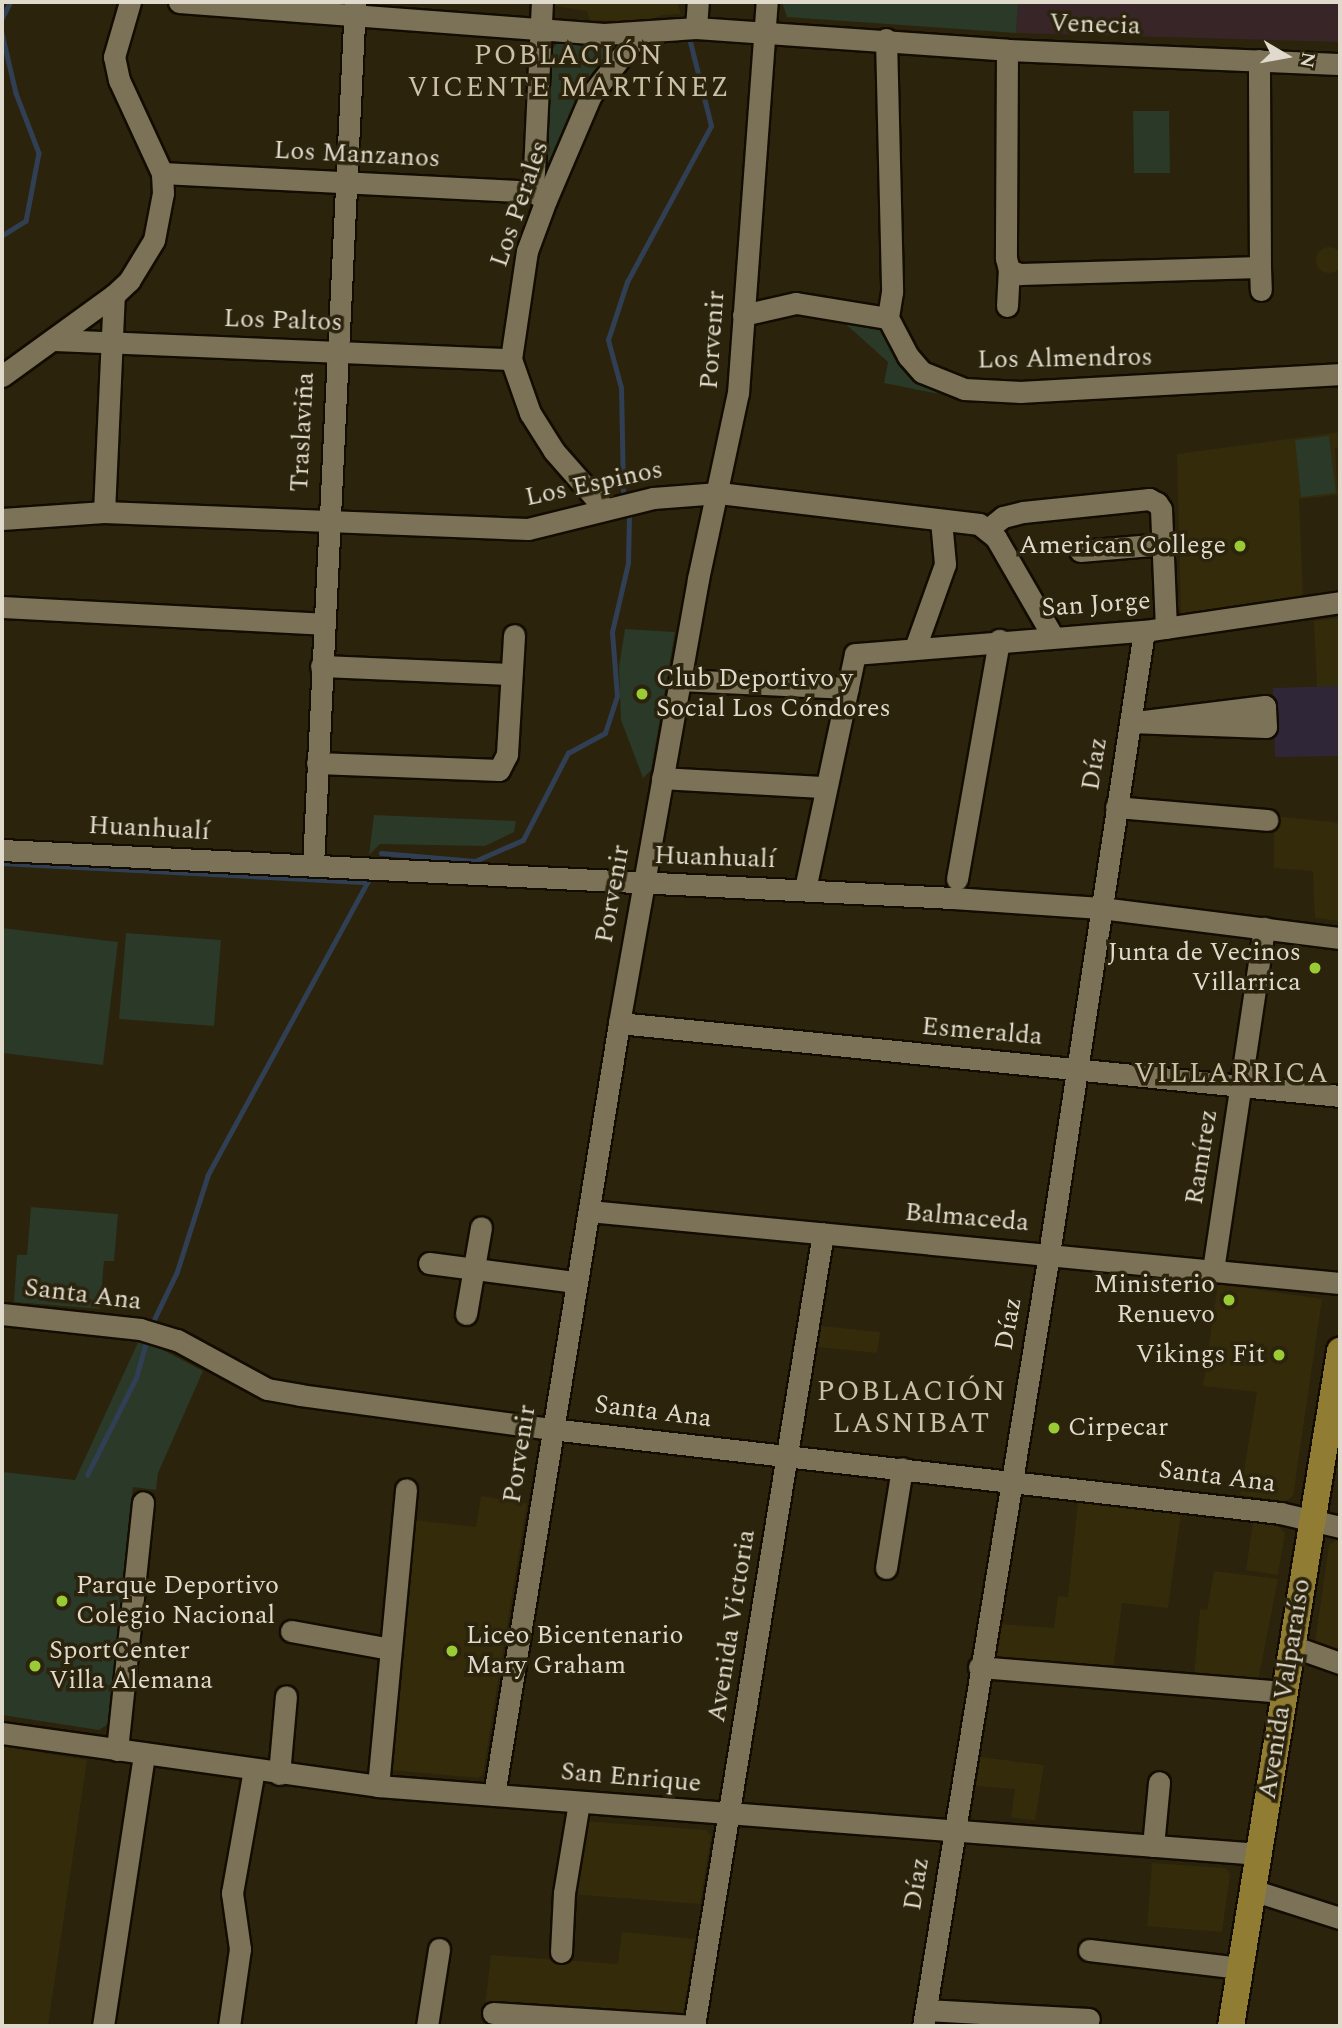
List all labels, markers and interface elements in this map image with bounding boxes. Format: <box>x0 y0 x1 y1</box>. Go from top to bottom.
street label: Venecia <box>1049 8 1141 42</box>
north arrow <box>1251 21 1321 91</box>
district label: POBLACIÓN VICENTE MARTÍNEZ <box>409 39 729 105</box>
text: N <box>1292 50 1323 70</box>
street label: Los Manzanos <box>273 135 441 175</box>
street label: Los Perales <box>484 137 556 271</box>
street label: Porvenir <box>694 290 732 390</box>
street label: Los Paltos <box>223 303 343 339</box>
street label: Los Almendros <box>977 342 1153 376</box>
street label: Traslaviña <box>284 371 322 493</box>
street label: Los Espinos <box>522 454 666 514</box>
place label: American College <box>1019 530 1226 562</box>
marker: American College <box>1232 538 1248 554</box>
street label: San Jorge <box>1040 586 1152 624</box>
place label: Club Deportivo y Social Los Cóndores <box>656 663 891 724</box>
marker: Club Deportivo y Social Los Cóndores <box>634 686 650 702</box>
street label: Díaz <box>1075 735 1115 793</box>
street label: Huanhualí <box>87 810 211 848</box>
street label: Huanhualí <box>654 840 776 876</box>
street label: Porvenir <box>589 843 637 945</box>
place label: Junta de Vecinos Villarrica <box>1108 937 1301 998</box>
marker: Junta de Vecinos Villarrica <box>1307 960 1323 976</box>
street label: Esmeralda <box>920 1011 1044 1053</box>
district label: VILLARRICA <box>1135 1057 1329 1091</box>
street label: Ramírez <box>1179 1107 1225 1207</box>
street label: Balmaceda <box>904 1197 1030 1239</box>
place label: Ministerio Renuevo <box>1094 1269 1215 1330</box>
street label: Santa Ana <box>23 1272 143 1318</box>
marker: Ministerio Renuevo <box>1221 1292 1237 1308</box>
street label: Díaz <box>989 1295 1029 1353</box>
place label: Vikings Fit <box>1136 1339 1265 1371</box>
marker: Vikings Fit <box>1271 1347 1287 1363</box>
district label: POBLACIÓN LASNIBAT <box>818 1375 1006 1441</box>
street label: Santa Ana <box>593 1389 713 1435</box>
street label: Porvenir <box>497 1403 543 1505</box>
place label: Cirpecar <box>1068 1412 1168 1444</box>
marker: Cirpecar <box>1046 1420 1062 1436</box>
street label: Santa Ana <box>1157 1454 1277 1500</box>
street label: Avenida Victoria <box>701 1527 763 1725</box>
place label: Parque Deportivo Colegio Nacional <box>76 1570 279 1632</box>
street label: Avenida Valparaíso <box>1252 1576 1318 1802</box>
marker: Parque Deportivo Colegio Nacional <box>54 1593 70 1609</box>
place label: Liceo Bicentenario Mary Graham <box>466 1620 684 1682</box>
place label: SportCenter Villa Alemana <box>49 1635 213 1696</box>
marker: Liceo Bicentenario Mary Graham <box>444 1643 460 1659</box>
marker: SportCenter Villa Alemana <box>27 1658 43 1674</box>
street label: San Enrique <box>559 1756 703 1800</box>
street label: Díaz <box>897 1855 937 1913</box>

